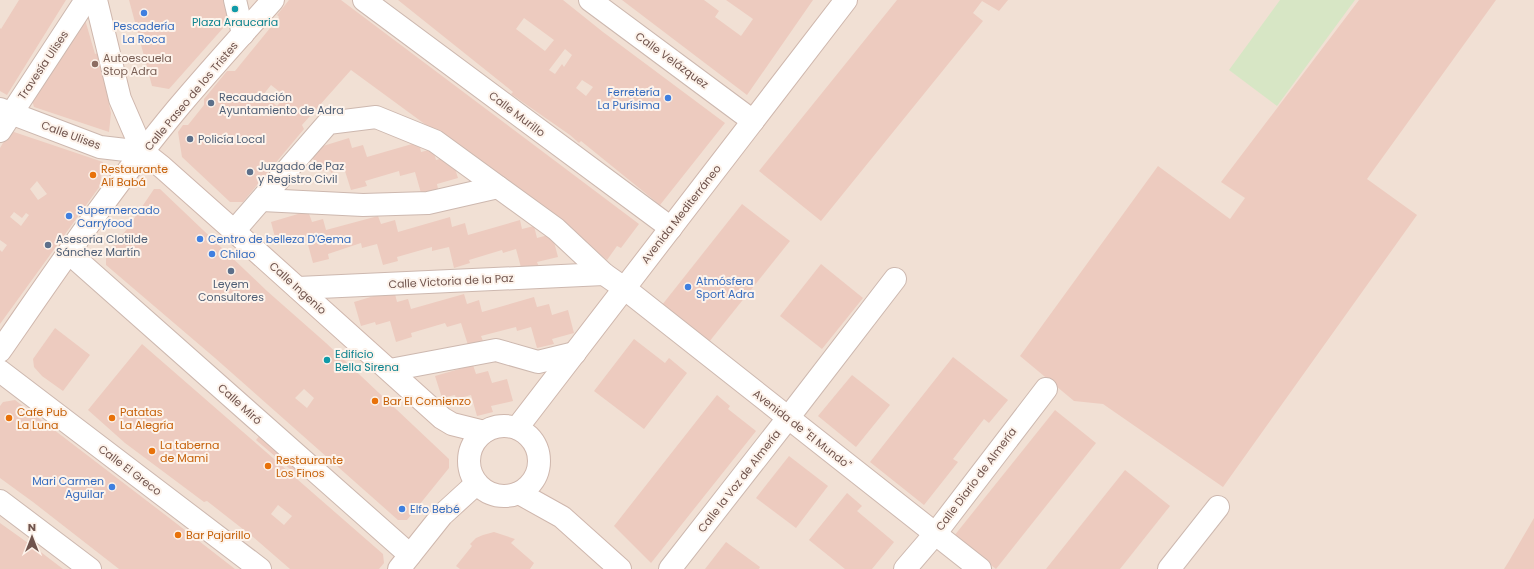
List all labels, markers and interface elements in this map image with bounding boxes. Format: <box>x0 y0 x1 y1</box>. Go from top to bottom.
marker: Plaza Araucaria <box>230 4 240 14</box>
marker: Pescadería La Roca <box>139 8 149 18</box>
place label: Plaza Araucaria <box>192 14 278 30</box>
place label: Pescadería La Roca <box>113 18 175 47</box>
street label: Travesía Ulises <box>14 27 72 103</box>
street label: Calle Velázquez <box>632 28 712 92</box>
street label: Calle Paseo de los Tristes <box>140 38 242 154</box>
place label: Autoescuela Stop Adra <box>103 50 172 79</box>
marker: Autoescuela Stop Adra <box>90 59 100 69</box>
place label: Ferretería La Purísima <box>597 84 660 113</box>
street label: Calle Murillo <box>485 87 549 141</box>
place label: Recaudación Ayuntamiento de Adra <box>219 89 344 118</box>
marker: Ferretería La Purísima <box>663 93 673 103</box>
marker: Recaudación Ayuntamiento de Adra <box>206 98 216 108</box>
street label: Calle Ulises <box>39 117 103 153</box>
place label: Policía Local <box>198 131 265 147</box>
marker: Policía Local <box>185 134 195 144</box>
place label: Juzgado de Paz y Registro Civil <box>258 158 344 187</box>
place label: Restaurante Alí Babá <box>101 161 168 190</box>
street label: Avenida Mediterráneo <box>637 161 725 267</box>
marker: Juzgado de Paz y Registro Civil <box>245 167 255 177</box>
marker: Restaurante Alí Babá <box>88 170 98 180</box>
place label: Supermercado Carryfood <box>77 202 160 231</box>
marker: Supermercado Carryfood <box>64 211 74 221</box>
place label: Asesoría Clotilde Sánchez Martín <box>56 231 148 260</box>
place label: Centro de belleza D'Gema <box>208 231 351 247</box>
marker: Centro de belleza D'Gema <box>195 234 205 244</box>
marker: Asesoría Clotilde Sánchez Martín <box>43 240 53 250</box>
place label: Chilao <box>220 246 255 262</box>
marker: Chilao <box>207 249 217 259</box>
street label: Calle Ingenio <box>266 258 330 318</box>
marker: Leyem Consultores <box>226 266 236 276</box>
street label: Calle Victoria de la Paz <box>388 270 514 292</box>
place label: Atmósfera Sport Adra <box>696 273 754 302</box>
place label: Leyem Consultores <box>198 276 264 305</box>
marker: Atmósfera Sport Adra <box>683 282 693 292</box>
place label: Edificio Bella Sirena <box>335 346 399 375</box>
marker: Edificio Bella Sirena <box>322 355 332 365</box>
street label: Calle Miró <box>214 380 266 428</box>
street label: Avenida de "El Mundo" <box>749 385 855 473</box>
place label: Bar El Comienzo <box>383 393 471 409</box>
marker: Bar El Comienzo <box>370 396 380 406</box>
place label: Cafe Pub La Luna <box>17 404 67 433</box>
place label: Patatas La Alegría <box>120 404 174 433</box>
marker: Cafe Pub La Luna <box>4 413 14 423</box>
marker: Patatas La Alegría <box>107 413 117 423</box>
street label: Calle Diario de Almería <box>932 424 1020 534</box>
street label: Calle la Voz de Almería <box>694 426 784 536</box>
place label: La taberna de Mami <box>160 437 219 466</box>
street label: Calle El Greco <box>95 441 165 499</box>
marker: La taberna de Mami <box>147 446 157 456</box>
place label: Restaurante Los Finos <box>276 452 343 481</box>
marker: Restaurante Los Finos <box>263 461 273 471</box>
place label: Mari Carmen Aguilar <box>32 473 104 502</box>
marker: Mari Carmen Aguilar <box>107 482 117 492</box>
place label: Elfo Bebé <box>410 501 460 517</box>
marker: Elfo Bebé <box>397 504 407 514</box>
north arrow <box>12 517 52 557</box>
text: N <box>28 519 36 535</box>
place label: Bar Pajarillo <box>186 527 250 543</box>
marker: Bar Pajarillo <box>173 530 183 540</box>

